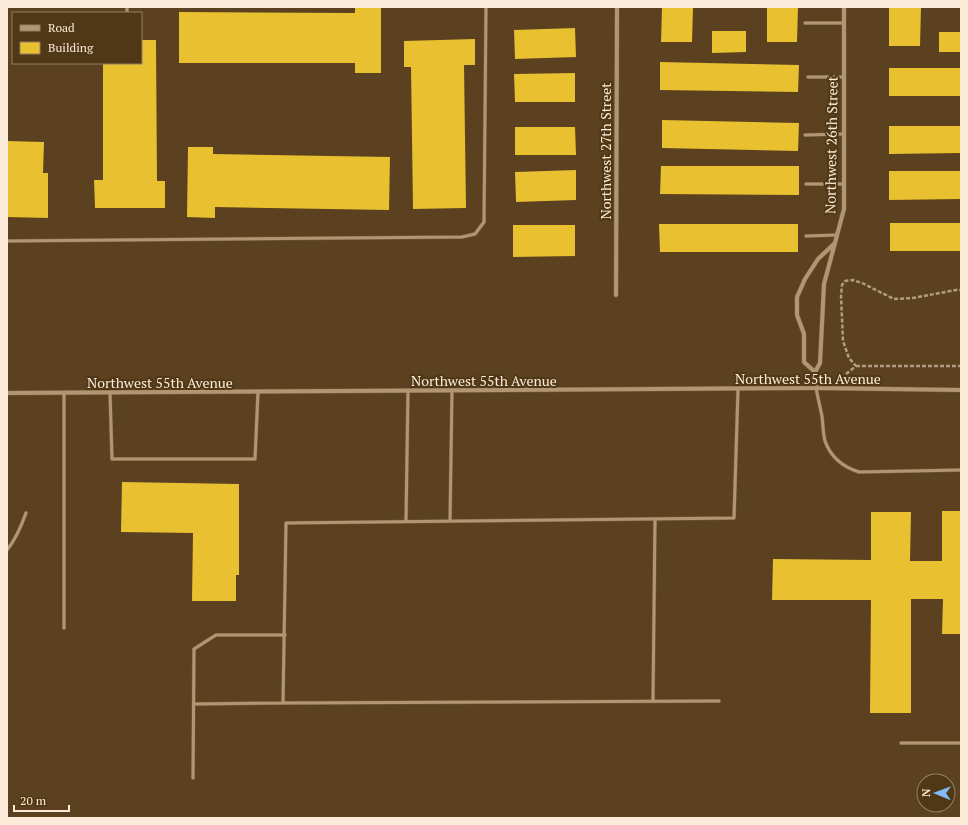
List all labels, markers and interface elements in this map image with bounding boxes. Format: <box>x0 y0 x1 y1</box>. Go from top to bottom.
legend <box>12 12 142 64</box>
text: Road <box>48 20 75 35</box>
text: Building <box>48 40 94 55</box>
street label: Northwest 26th Street <box>820 75 842 214</box>
street label: Northwest 27th Street <box>596 82 615 220</box>
street label: Northwest 55th Avenue <box>735 369 881 388</box>
street label: Northwest 55th Avenue <box>411 371 557 390</box>
street label: Northwest 55th Avenue <box>87 373 233 392</box>
north arrow <box>916 773 956 813</box>
scale bar <box>14 787 69 813</box>
text: N <box>919 788 933 797</box>
text: 20 m <box>20 793 47 808</box>

